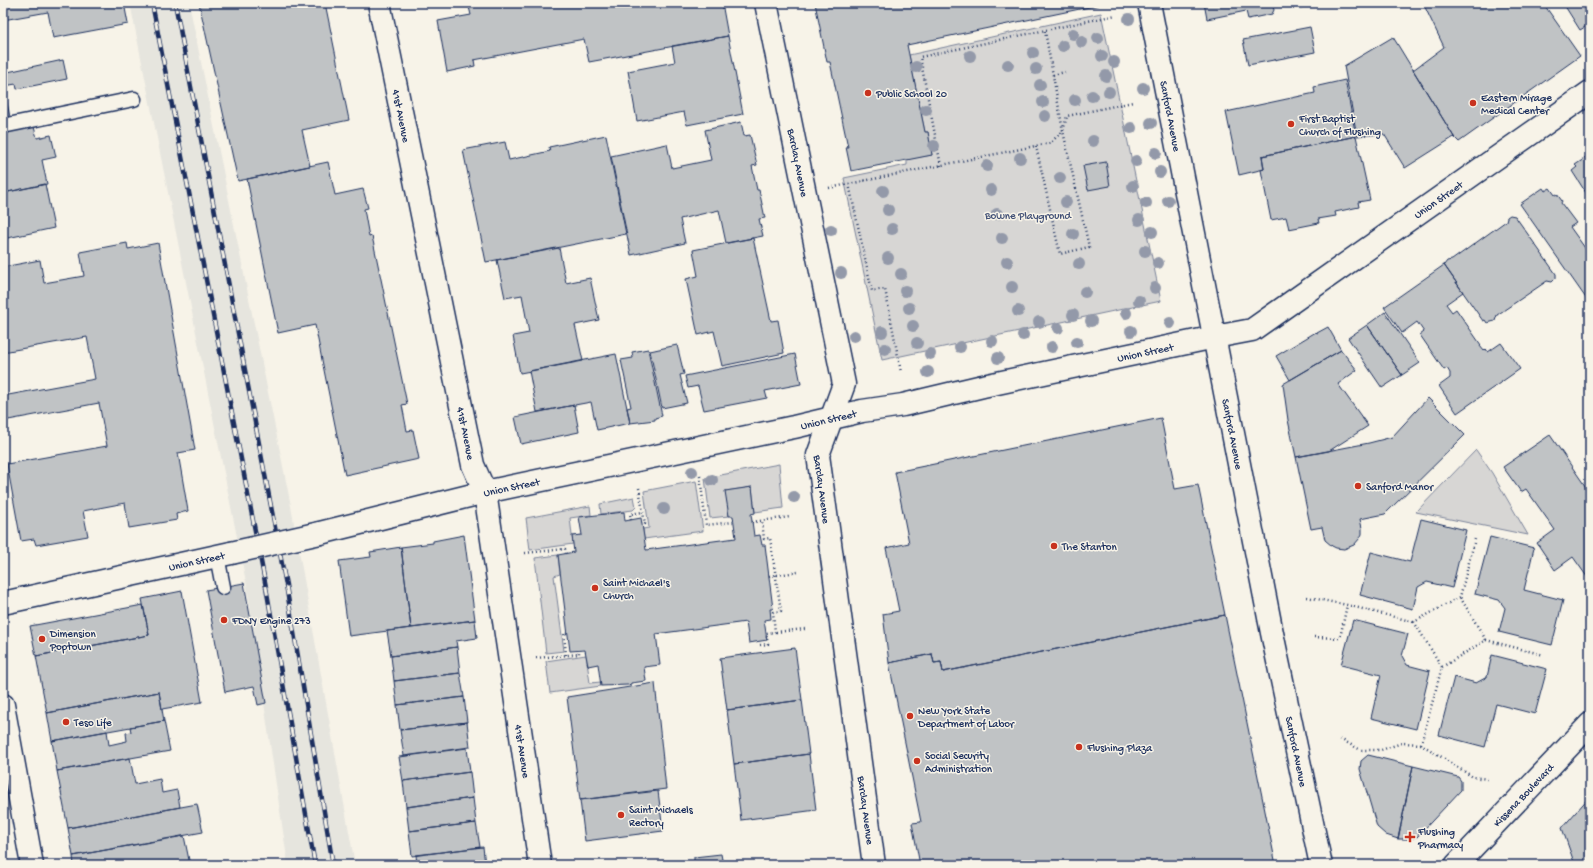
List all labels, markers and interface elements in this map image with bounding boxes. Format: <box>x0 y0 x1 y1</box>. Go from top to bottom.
street label: Sanford Avenue <box>1156 80 1182 153</box>
street label: 41st Avenue <box>389 88 411 144</box>
marker: Public School 20 <box>863 88 873 98</box>
place label: Public School 20 <box>875 89 947 101</box>
place label: Eastern Mirage Medical Center <box>1481 93 1552 118</box>
marker: Eastern Mirage Medical Center <box>1468 98 1478 108</box>
place label: First Baptist Church of Flushing <box>1298 114 1381 139</box>
marker: First Baptist Church of Flushing <box>1286 119 1296 129</box>
street label: Barclay Avenue <box>784 127 810 198</box>
street label: Union Street <box>1412 179 1467 222</box>
park label: Bowne Playground <box>984 211 1073 223</box>
street label: Union Street <box>1116 342 1176 365</box>
street label: Sanford Avenue <box>1218 398 1244 471</box>
street label: 41st Avenue <box>453 406 476 462</box>
street label: Union Street <box>800 408 859 433</box>
street label: Barclay Avenue <box>810 453 831 525</box>
street label: Union Street <box>483 476 542 500</box>
marker: Sanford Manor <box>1353 481 1363 491</box>
place label: Sanford Manor <box>1366 481 1434 494</box>
marker: The Stanton <box>1049 541 1059 551</box>
place label: The Stanton <box>1061 542 1118 554</box>
street label: Union Street <box>168 550 227 574</box>
place label: Saint Michael's Church <box>603 578 671 603</box>
marker: Saint Michael's Church <box>590 583 600 593</box>
marker: FDNY Engine 273 <box>219 615 229 625</box>
place label: FDNY Engine 273 <box>231 616 311 628</box>
place label: Dimension Poptown <box>49 629 96 654</box>
marker: Dimension Poptown <box>37 634 47 644</box>
place label: New York State Department of Labor <box>917 706 1015 731</box>
marker: New York State Department of Labor <box>905 711 915 721</box>
street label: Sanford Avenue <box>1282 716 1308 789</box>
marker: Teso Life <box>61 717 71 727</box>
place label: Teso Life <box>73 717 112 730</box>
street label: 41st Avenue <box>511 724 531 779</box>
marker: Flushing Plaza <box>1074 742 1084 752</box>
place label: Flushing Plaza <box>1086 743 1153 755</box>
place label: Social Security Administration <box>925 751 993 776</box>
marker: Social Security Administration <box>912 756 922 766</box>
street label: Kissena Boulevard <box>1492 761 1558 830</box>
street label: Barclay Avenue <box>854 774 875 846</box>
place label: Saint Michaels Rectory <box>629 805 694 830</box>
marker: Saint Michaels Rectory <box>616 810 626 820</box>
place label: Flushing Pharmacy <box>1417 827 1464 852</box>
marker: Flushing Pharmacy <box>1405 832 1415 842</box>

